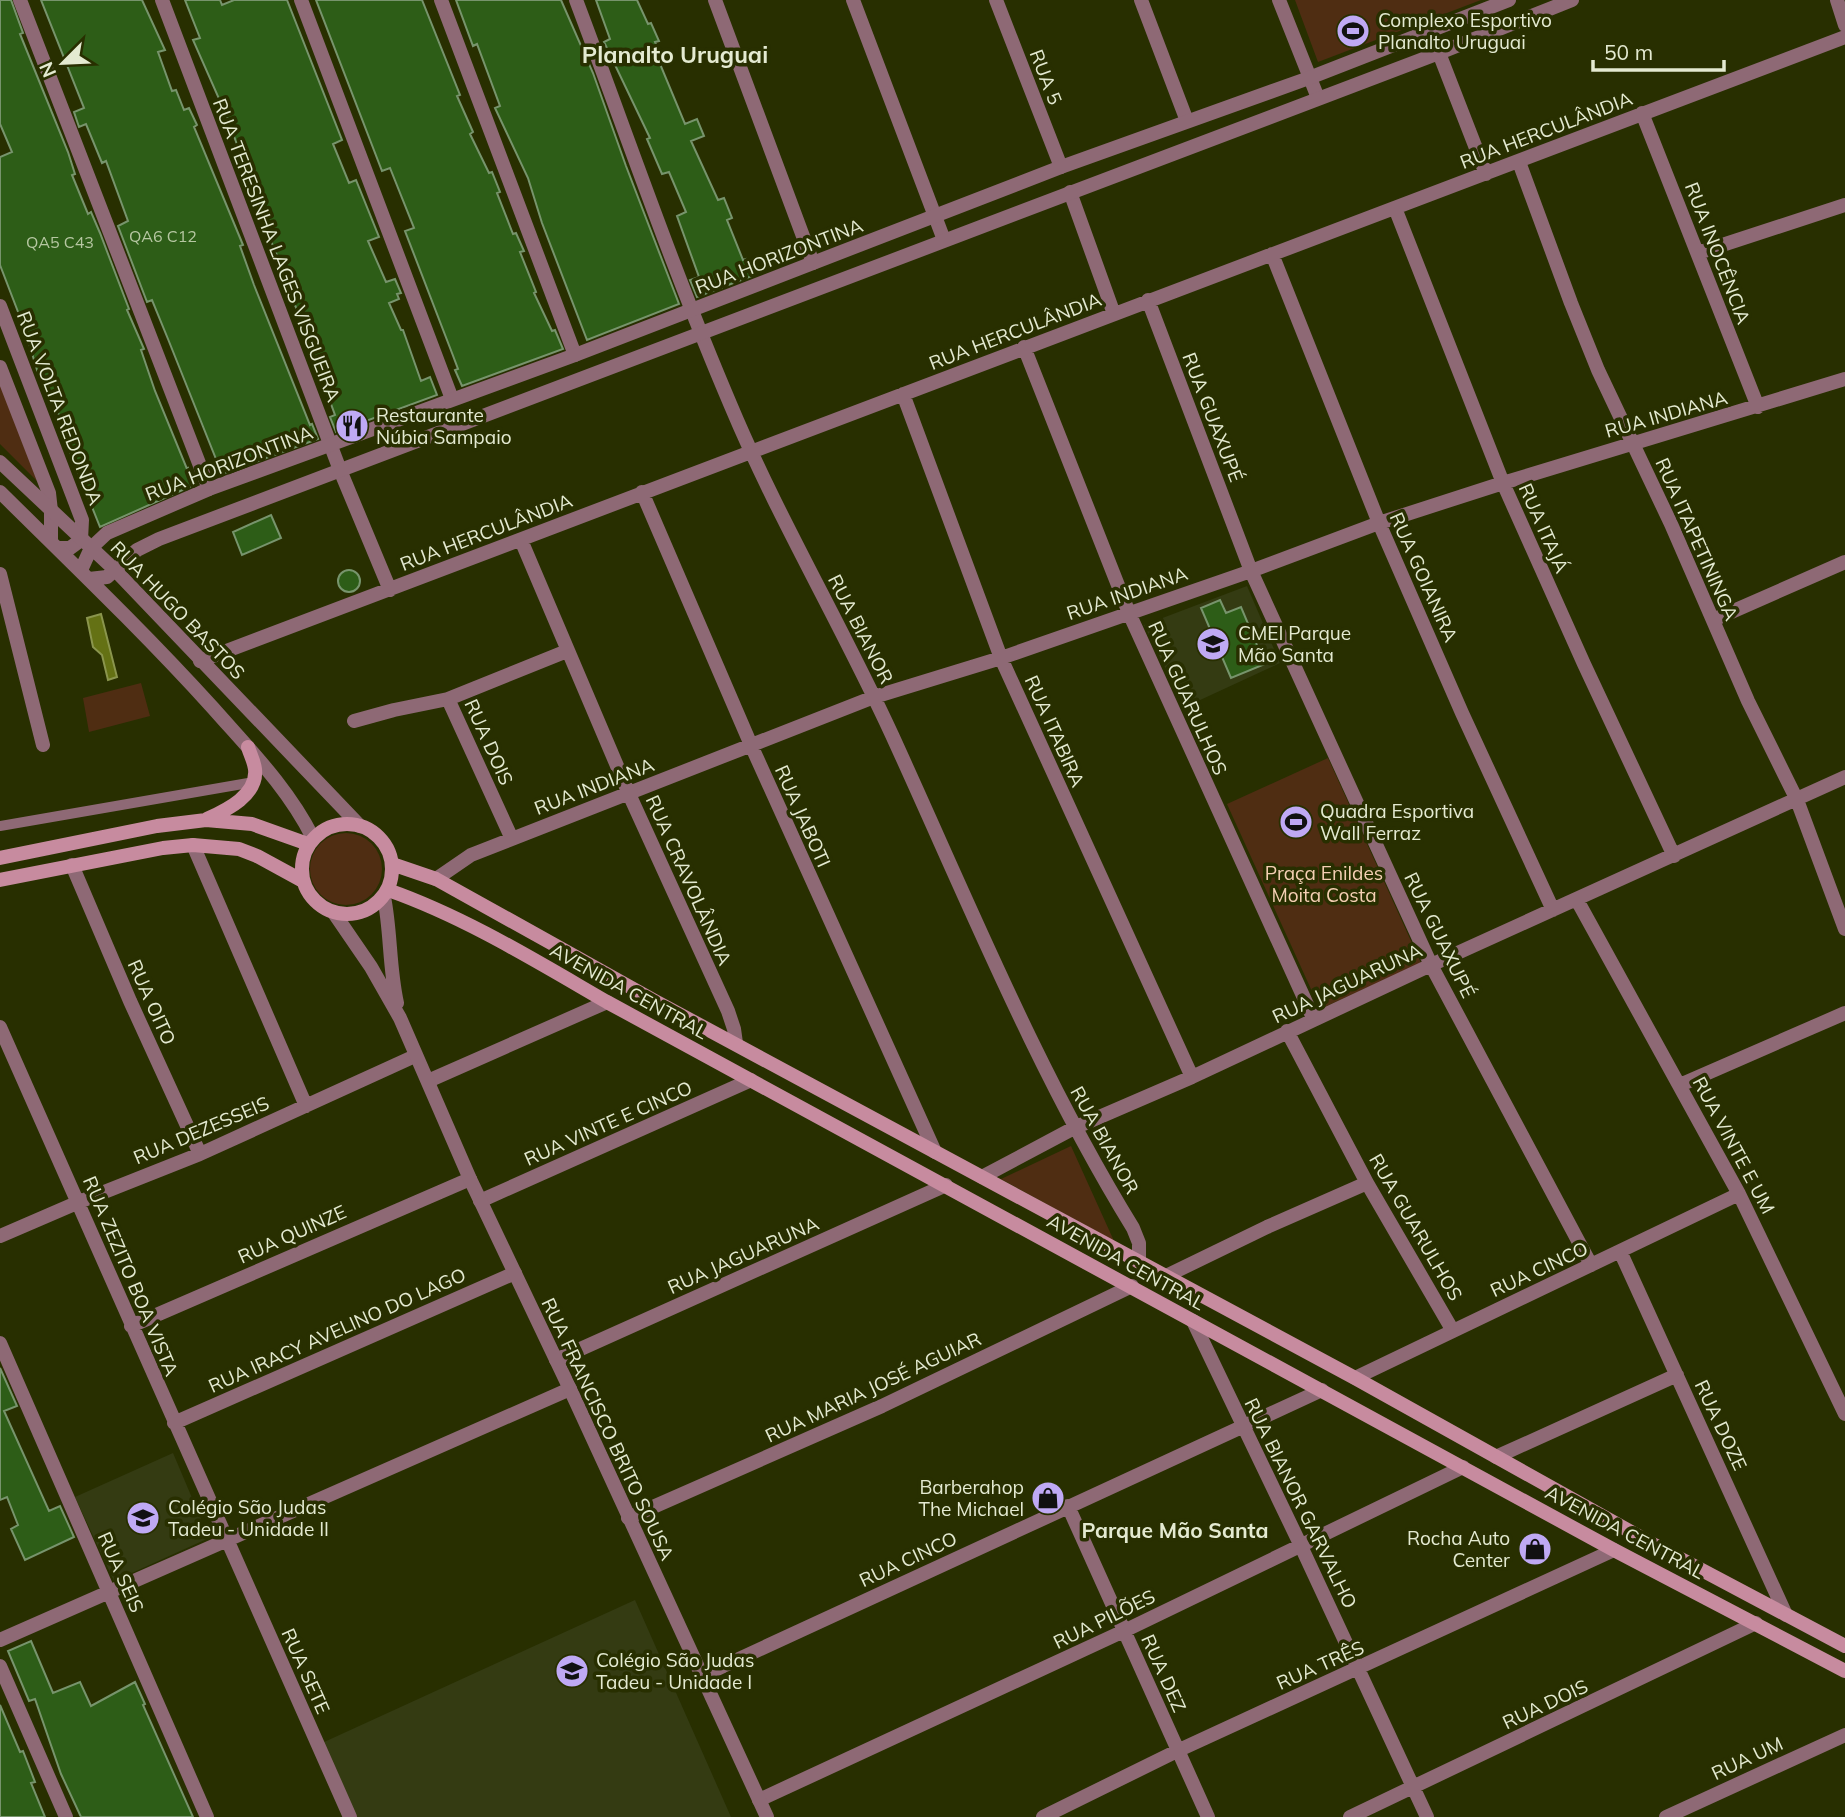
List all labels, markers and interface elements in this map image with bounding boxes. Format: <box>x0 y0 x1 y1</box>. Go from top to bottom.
place label: Complexo Esportivo Planalto Uruguai <box>1378 8 1552 54</box>
sports icon: Complexo Esportivo Planalto Uruguai <box>1334 12 1372 50</box>
north arrow <box>28 28 98 98</box>
scale bar <box>1593 28 1724 72</box>
text: 50 m <box>1604 39 1653 65</box>
district label: Planalto Uruguai <box>582 40 768 69</box>
street label: RUA 5 <box>1025 46 1067 108</box>
text: N <box>34 58 61 81</box>
street label: RUA HERCULÂNDIA <box>1456 86 1636 174</box>
street label: RUA TERESINHA LAGES VISGUEIRA <box>208 95 346 405</box>
street label: RUA INOCÊNCIA <box>1680 179 1756 327</box>
street label: RUA HORIZONTINA <box>692 213 866 299</box>
house number: QA6 C12 <box>129 226 197 246</box>
house number: QA5 C43 <box>26 232 94 252</box>
street label: RUA HERCULÂNDIA <box>925 287 1105 375</box>
street label: RUA VOLTA REDONDA <box>12 308 108 508</box>
street label: RUA GUAXUPÉ <box>1177 349 1249 485</box>
street label: RUA INDIANA <box>1602 385 1730 443</box>
place label: Restaurante Núbia Sampaio <box>376 403 512 449</box>
restaurant icon: Restaurante Núbia Sampaio <box>333 407 371 445</box>
street label: RUA HORIZONTINA <box>142 420 316 506</box>
street label: RUA ITAPETININGA <box>1650 454 1744 624</box>
street label: RUA ITAJÁ <box>1514 480 1574 576</box>
street label: RUA HERCULÂNDIA <box>396 488 576 576</box>
street label: RUA GOIANIRA <box>1385 508 1463 646</box>
street label: RUA HUGO BASTOS <box>106 536 250 684</box>
street label: RUA INDIANA <box>1063 561 1191 625</box>
street label: RUA BIANOR <box>823 570 899 688</box>
street label: RUA GUARULHOS <box>1143 617 1233 779</box>
place label: CMEI Parque Mão Santa <box>1238 621 1351 667</box>
school or university icon: CMEI Parque Mão Santa <box>1194 625 1232 663</box>
street label: RUA ITABIRA <box>1020 672 1090 790</box>
street label: RUA DOIS <box>459 695 519 789</box>
street label: RUA INDIANA <box>531 752 657 820</box>
street label: RUA JABOTI <box>770 761 836 871</box>
street label: RUA CRAVOLÂNDIA <box>641 791 737 969</box>
place label: Quadra Esportiva Wall Ferraz <box>1320 799 1474 845</box>
sports icon: Quadra Esportiva Wall Ferraz <box>1277 803 1315 841</box>
park label: Praça Enildes Moita Costa <box>1265 861 1383 907</box>
street label: RUA GUAXUPÉ <box>1399 868 1481 1002</box>
street label: AVENIDA CENTRAL <box>546 938 713 1045</box>
street label: RUA JAGUARUNA <box>1268 938 1426 1028</box>
street label: RUA OITO <box>123 956 181 1048</box>
street label: RUA VINTE E UM <box>1688 1072 1780 1218</box>
street label: RUA VINTE E CINCO <box>520 1075 696 1171</box>
street label: RUA BIANOR <box>1065 1082 1145 1198</box>
street label: RUA DEZESSEIS <box>130 1091 272 1169</box>
street label: RUA GUARULHOS <box>1364 1149 1468 1305</box>
street label: RUA ZEZITO BOA VISTA <box>78 1172 184 1380</box>
street label: RUA QUINZE <box>234 1199 350 1269</box>
street label: AVENIDA CENTRAL <box>1043 1209 1210 1316</box>
street label: RUA JAGUARUNA <box>664 1211 822 1299</box>
street label: RUA CINCO <box>1486 1236 1592 1302</box>
street label: RUA IRACY AVELINO DO LAGO <box>205 1262 469 1398</box>
street label: RUA FRANCISCO BRITO SOUSA <box>536 1294 680 1564</box>
street label: RUA MARIA JOSÉ AGUIAR <box>761 1326 985 1448</box>
street label: RUA DOZE <box>1690 1376 1752 1474</box>
street label: RUA BIANOR GARVALHO <box>1240 1394 1362 1612</box>
place label: Barberahop The Michael <box>918 1475 1024 1521</box>
shop icon: Barberahop The Michael <box>1029 1479 1067 1517</box>
street label: AVENIDA CENTRAL <box>1541 1480 1709 1584</box>
place label: Colégio São Judas Tadeu - Unidade II <box>168 1495 329 1541</box>
school or university icon: Colégio São Judas Tadeu - Unidade II <box>124 1499 162 1537</box>
district label: Parque Mão Santa <box>1081 1517 1269 1543</box>
street label: RUA CINCO <box>855 1526 961 1592</box>
place label: Rocha Auto Center <box>1407 1526 1510 1572</box>
street label: RUA SEIS <box>93 1528 149 1616</box>
shop icon: Rocha Auto Center <box>1516 1530 1554 1568</box>
street label: RUA PILÕES <box>1049 1584 1159 1654</box>
street label: RUA SETE <box>276 1624 336 1718</box>
street label: RUA DEZ <box>1136 1630 1192 1716</box>
street label: RUA TRÊS <box>1273 1635 1367 1695</box>
place label: Colégio São Judas Tadeu - Unidade I <box>596 1648 754 1694</box>
school or university icon: Colégio São Judas Tadeu - Unidade I <box>553 1652 591 1690</box>
street label: RUA DOIS <box>1498 1674 1592 1734</box>
street label: RUA UM <box>1707 1731 1787 1785</box>

